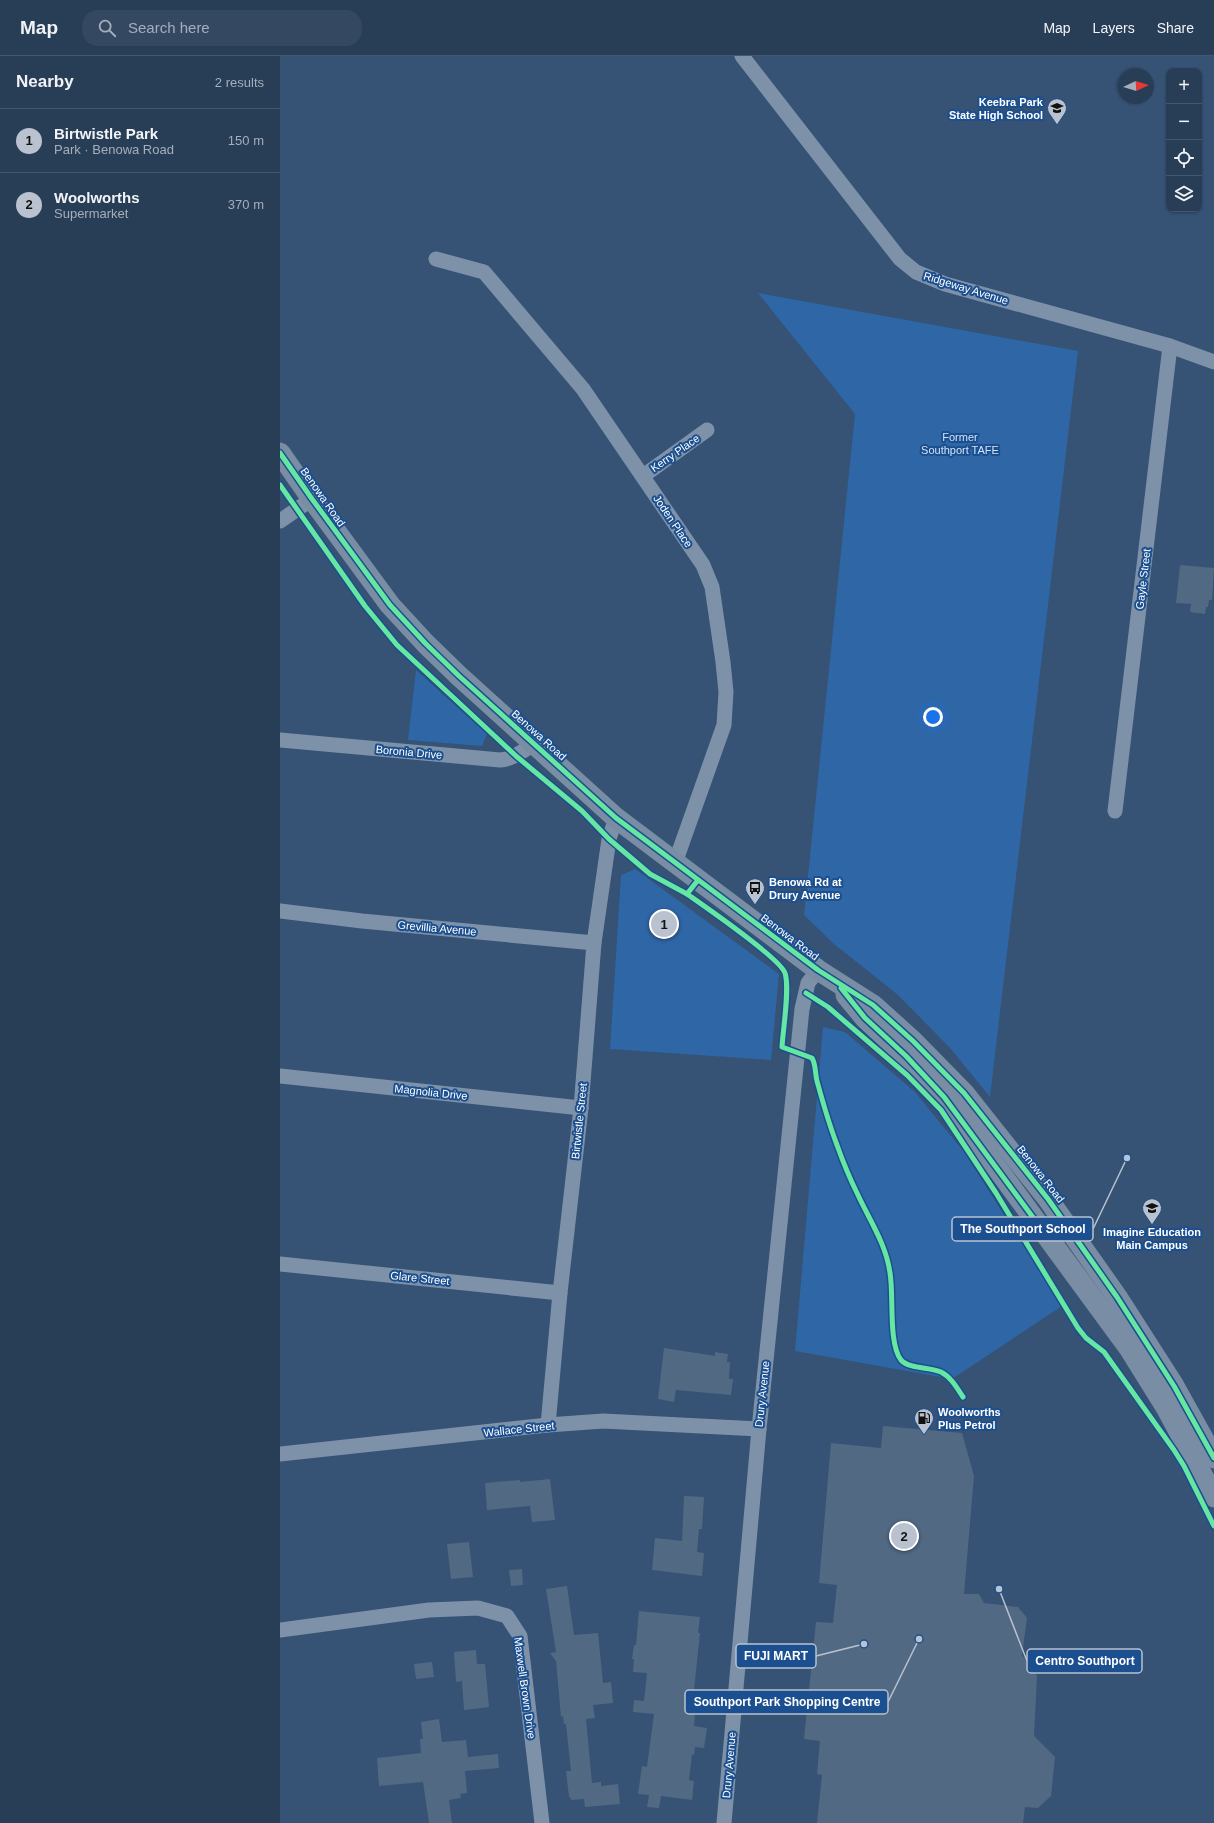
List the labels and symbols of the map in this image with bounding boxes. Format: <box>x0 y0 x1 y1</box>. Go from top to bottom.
north arrow <box>1118 68 1154 104</box>
place label: Keebra Park State High School <box>949 96 1044 121</box>
school or university icon: Keebra Park State High School <box>1046 97 1068 125</box>
street label: Ridgeway Avenue <box>922 269 1010 307</box>
park label: Former Southport TAFE <box>921 431 999 456</box>
street label: Kerry Place <box>648 432 702 474</box>
street label: Benowa Road <box>298 465 348 529</box>
street label: Joden Place <box>651 493 695 549</box>
street label: Gayle Street <box>1133 548 1153 610</box>
street label: Benowa Road <box>509 707 569 763</box>
your location <box>923 707 943 727</box>
street label: Boronia Drive <box>375 743 443 761</box>
place label: Benowa Rd at Drury Avenue <box>769 876 842 901</box>
bus stop icon: Benowa Rd at Drury Avenue <box>744 877 766 905</box>
pin: 1 <box>651 909 677 939</box>
street label: Benowa Road <box>759 911 821 963</box>
street label: Grevillia Avenue <box>397 919 477 937</box>
street label: Magnolia Drive <box>394 1082 468 1102</box>
street label: Birtwistle Street <box>569 1082 589 1160</box>
street label: Benowa Road <box>1015 1143 1067 1205</box>
school or university icon: Imagine Education Main Campus <box>1141 1197 1163 1225</box>
callout: The Southport School <box>952 1217 1093 1241</box>
text: The Southport School <box>960 1222 1086 1236</box>
place label: Imagine Education Main Campus <box>1103 1226 1201 1251</box>
street label: Glare Street <box>390 1269 450 1287</box>
street label: Drury Avenue <box>753 1360 771 1428</box>
place label: Woolworths Plus Petrol <box>938 1406 1001 1431</box>
fuel station icon: Woolworths Plus Petrol <box>913 1407 935 1435</box>
street label: Wallace Street <box>483 1419 555 1439</box>
pin: 2 <box>891 1521 917 1551</box>
street label: Maxwell Brown Drive <box>512 1636 538 1740</box>
callout: FUJI MART <box>736 1644 816 1668</box>
text: FUJI MART <box>744 1649 809 1663</box>
callout: Centro Southport <box>1027 1649 1142 1673</box>
text: Centro Southport <box>1035 1654 1135 1668</box>
callout: Southport Park Shopping Centre <box>685 1690 888 1714</box>
text: Southport Park Shopping Centre <box>694 1695 881 1709</box>
street label: Drury Avenue <box>720 1731 738 1799</box>

